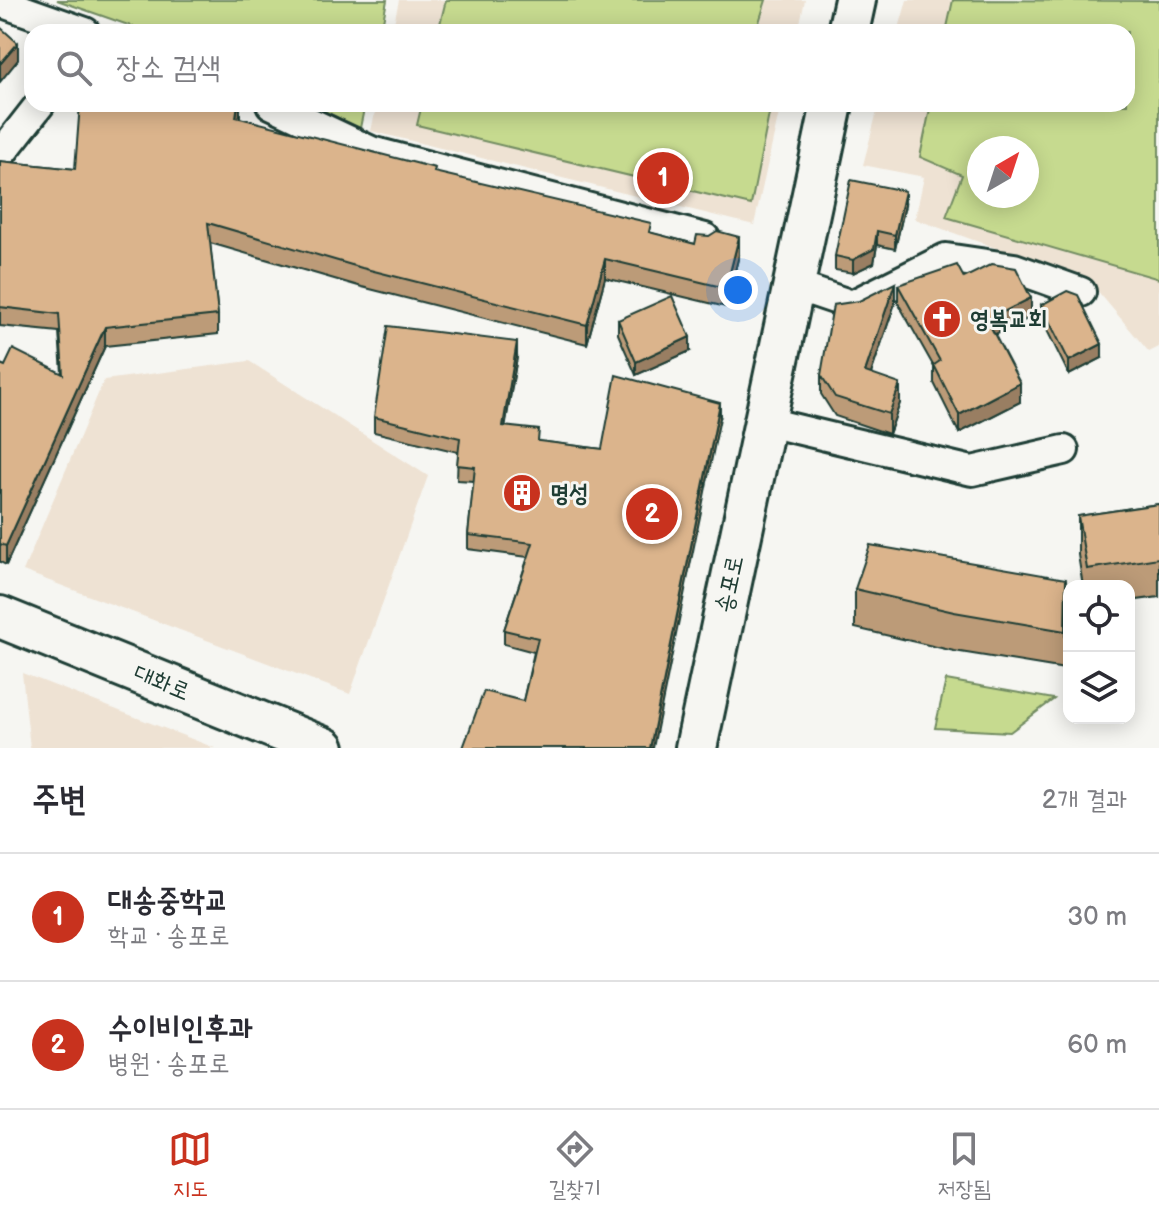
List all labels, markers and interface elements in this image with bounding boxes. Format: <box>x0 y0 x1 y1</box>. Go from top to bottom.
search box <box>24 24 1135 112</box>
icon: search <box>52 46 96 90</box>
text: 장소 검색 <box>116 50 221 86</box>
north arrow <box>967 136 1039 208</box>
pin: 1 <box>637 148 689 208</box>
your location <box>718 270 758 310</box>
church icon: 영복교회 <box>921 298 963 340</box>
place label: 영복교회 <box>970 305 1047 334</box>
building icon: 명성 <box>501 472 543 514</box>
place label: 명성 <box>550 479 589 508</box>
pin: 2 <box>626 484 678 544</box>
street label: 송포로 <box>709 553 750 615</box>
map controls <box>1063 580 1135 724</box>
button: locate <box>1063 580 1135 652</box>
button: layers <box>1063 652 1135 724</box>
street label: 대화로 <box>130 658 194 707</box>
text: 주변 <box>32 779 87 820</box>
text: 2개 결과 <box>1042 785 1127 816</box>
text: 대송중학교 <box>108 883 229 919</box>
text: 1 <box>53 902 63 933</box>
text: 30 m <box>1067 902 1127 933</box>
text: 학교 · 송포로 <box>108 921 230 952</box>
text: 수이비인후과 <box>108 1011 253 1047</box>
text: 2 <box>50 1030 66 1061</box>
text: 60 m <box>1067 1030 1127 1061</box>
text: 병원 · 송포로 <box>108 1049 230 1080</box>
tab: 지도 <box>168 1127 212 1203</box>
tab: 길찾기 <box>548 1127 601 1203</box>
tab: 저장됨 <box>938 1127 991 1203</box>

